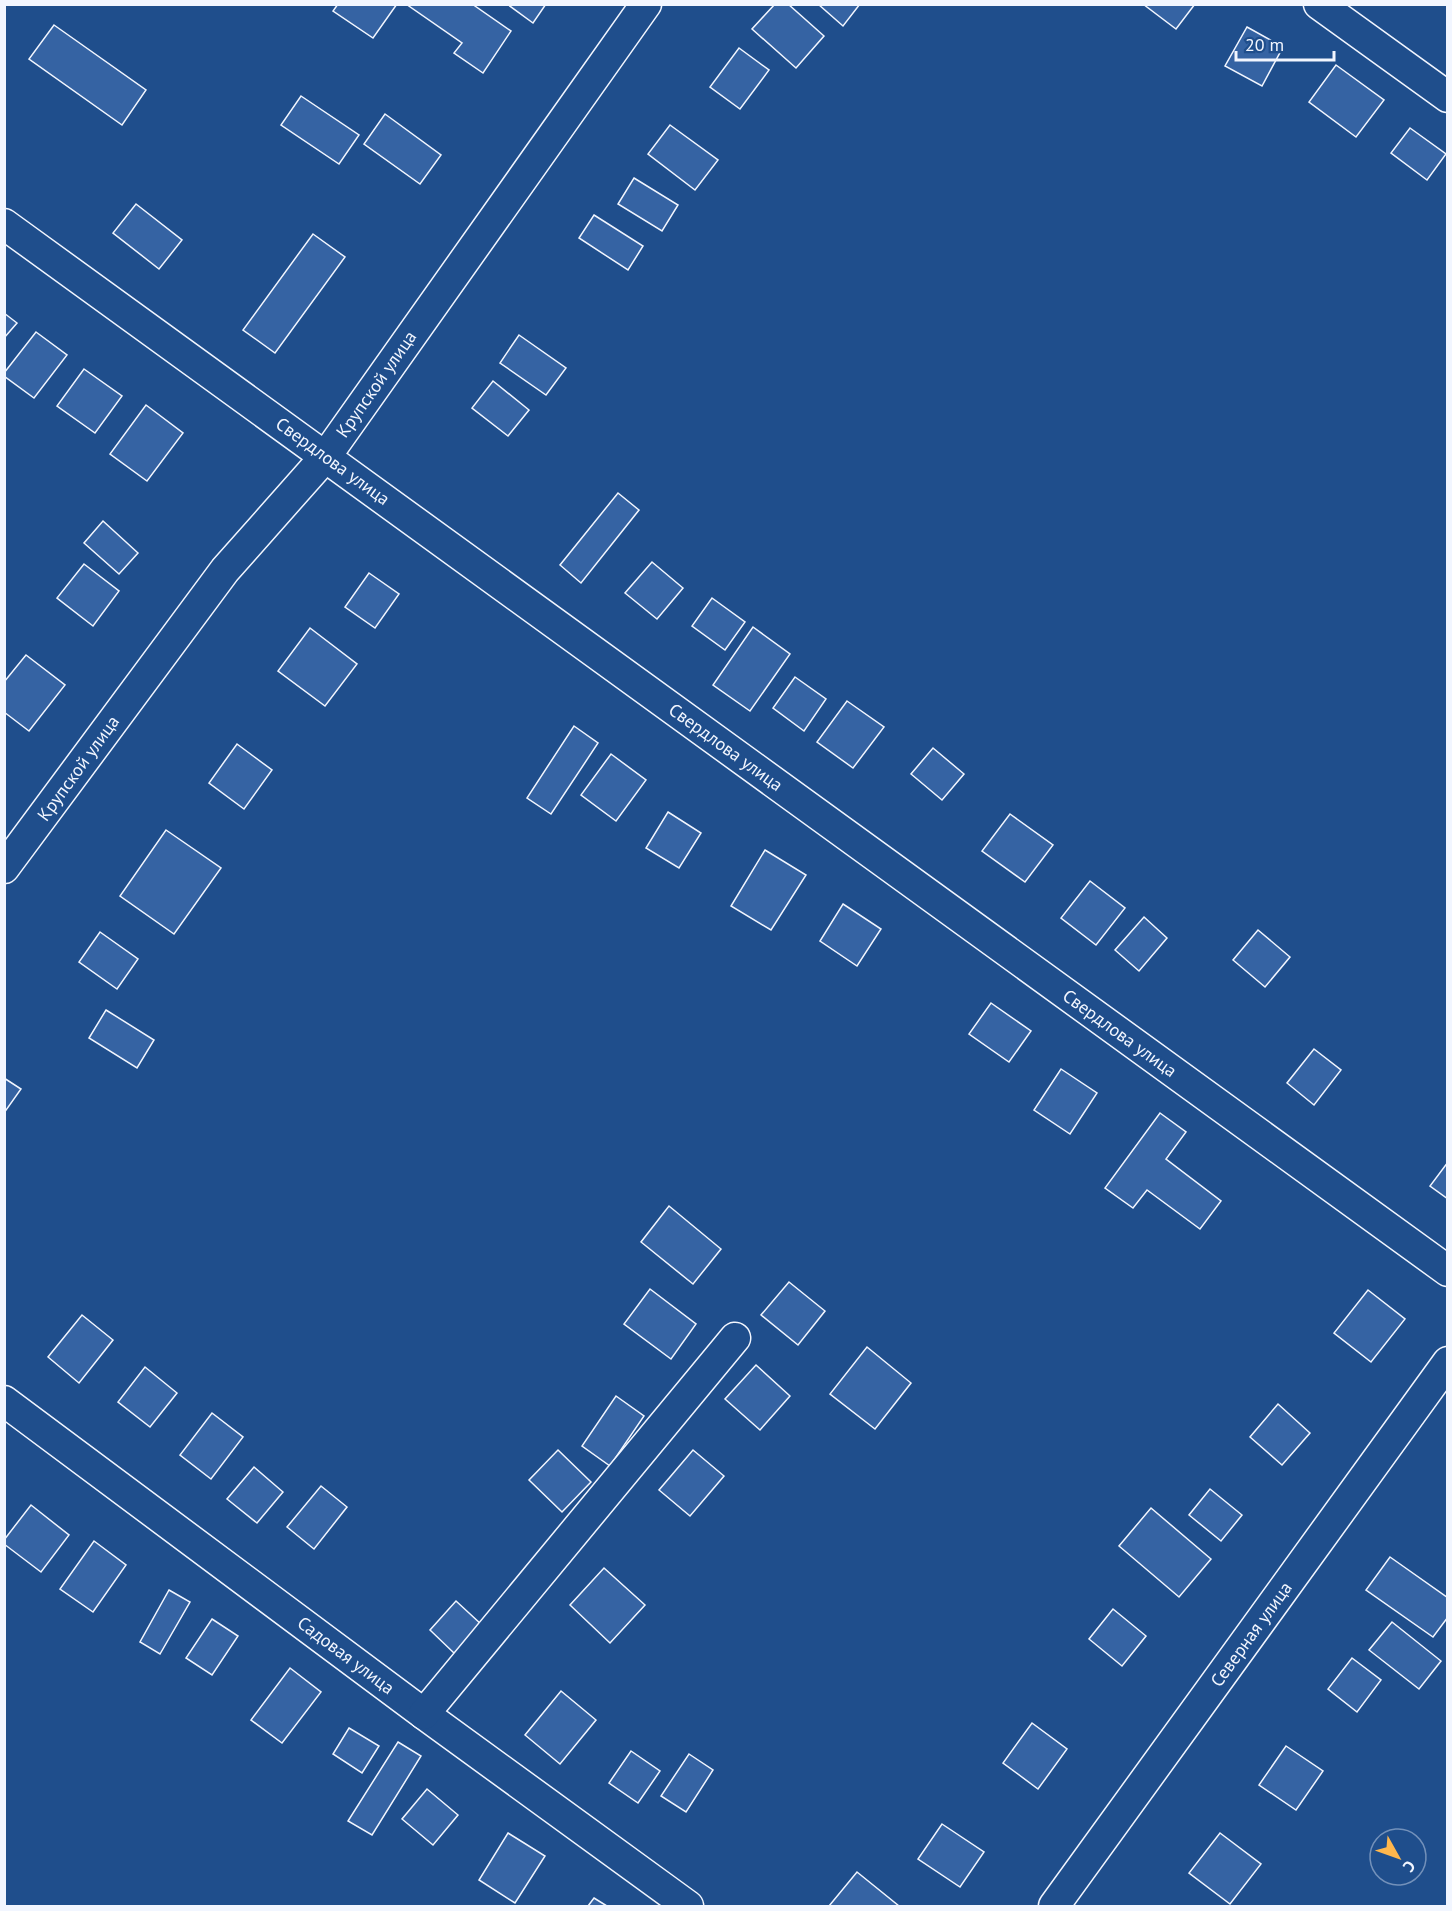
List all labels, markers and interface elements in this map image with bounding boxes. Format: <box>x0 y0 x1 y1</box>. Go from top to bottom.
scale bar <box>1236 24 1334 62</box>
text: 20 m <box>1245 33 1284 56</box>
street label: Крупской улица <box>331 326 421 442</box>
street label: Свердлова улица <box>271 412 395 510</box>
street label: Свердлова улица <box>664 698 788 796</box>
street label: Крупской улица <box>32 711 124 825</box>
street label: Свердлова улица <box>1058 984 1182 1082</box>
street label: Северная улица <box>1205 1577 1297 1691</box>
street label: Садовая улица <box>293 1611 399 1699</box>
north arrow <box>1368 1827 1428 1887</box>
text: С <box>1399 1857 1420 1877</box>

